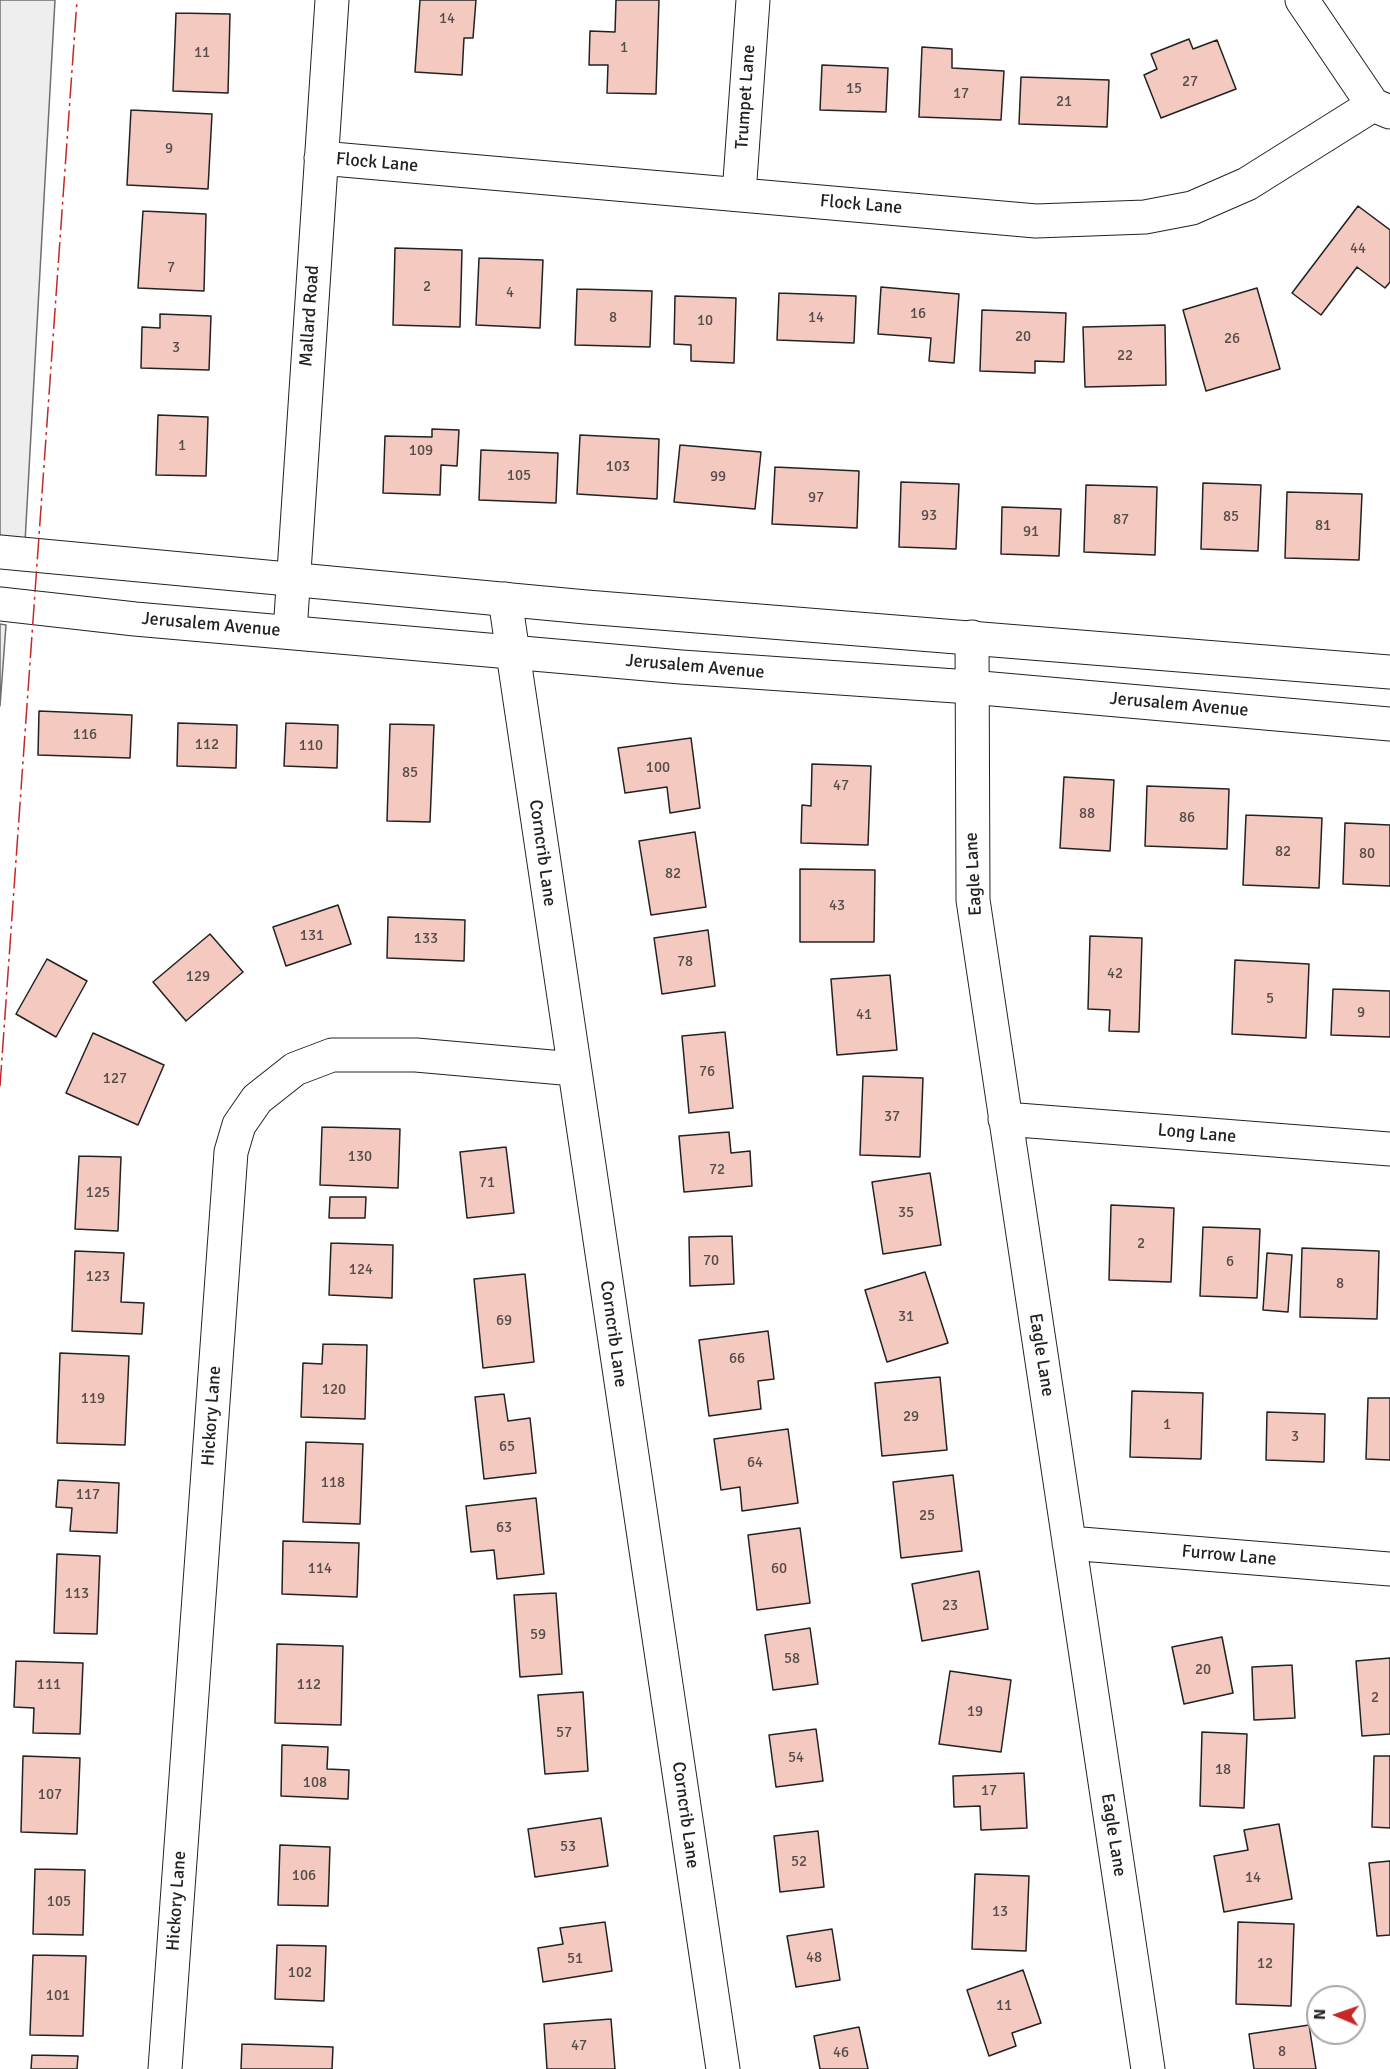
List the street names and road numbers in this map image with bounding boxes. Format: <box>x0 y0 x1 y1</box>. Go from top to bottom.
street label: Trumpet Lane <box>732 44 760 150</box>
street label: Flock Lane <box>335 149 419 177</box>
street label: Flock Lane <box>819 191 903 219</box>
street label: Mallard Road <box>296 265 324 367</box>
street label: Jerusalem Avenue <box>141 608 281 642</box>
street label: Jerusalem Avenue <box>625 650 765 684</box>
street label: Jerusalem Avenue <box>1109 688 1249 722</box>
street label: Corncrib Lane <box>524 798 560 908</box>
street label: Eagle Lane <box>961 832 987 916</box>
street label: Long Lane <box>1157 1120 1237 1148</box>
street label: Corncrib Lane <box>595 1279 631 1389</box>
street label: Eagle Lane <box>1024 1312 1058 1398</box>
street label: Hickory Lane <box>198 1365 226 1467</box>
street label: Furrow Lane <box>1181 1541 1277 1571</box>
street label: Corncrib Lane <box>667 1760 703 1870</box>
street label: Eagle Lane <box>1096 1792 1130 1878</box>
street label: Hickory Lane <box>163 1850 191 1952</box>

